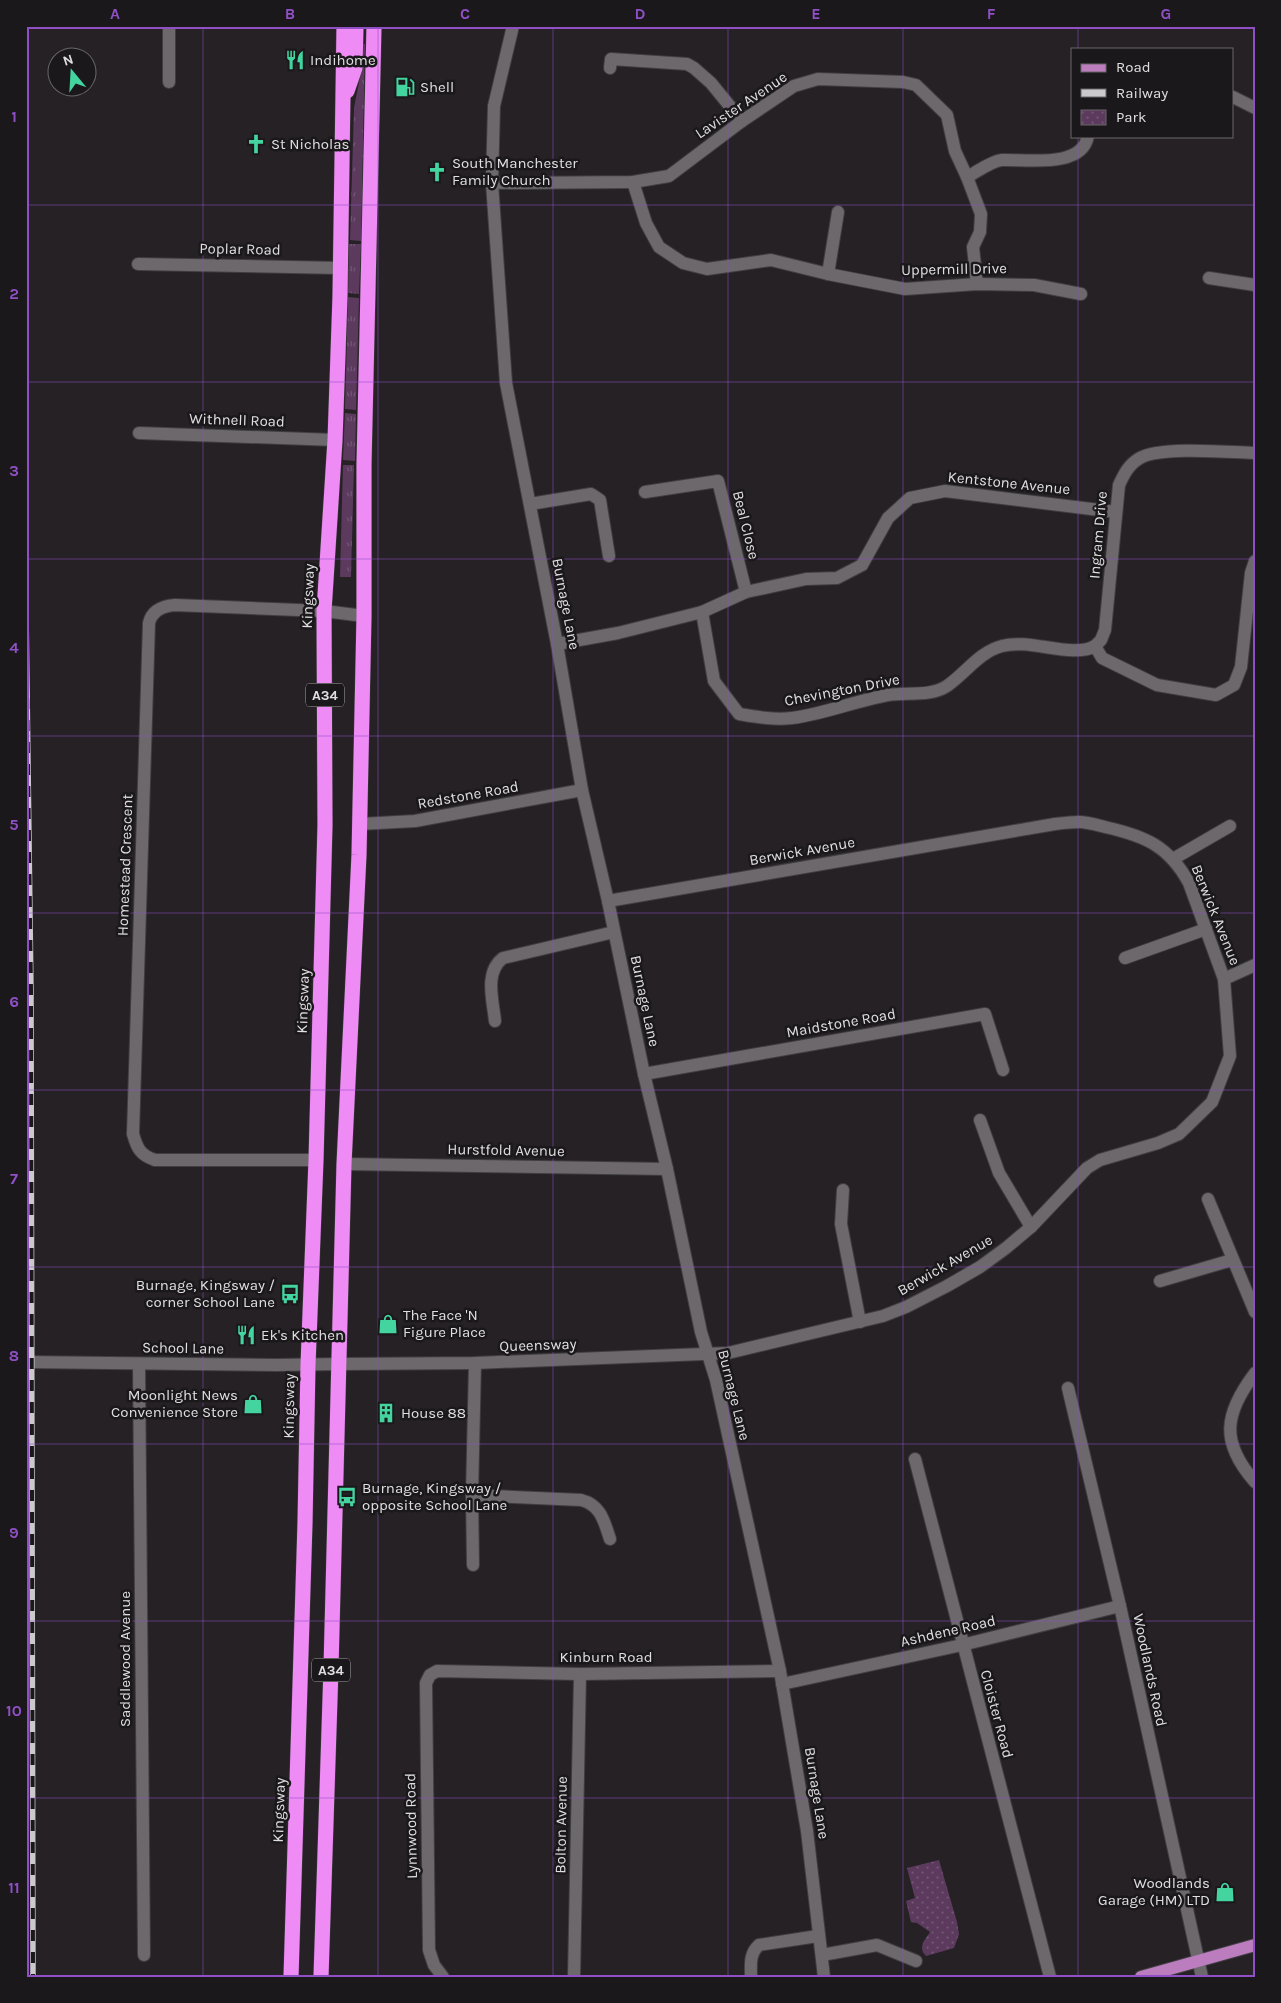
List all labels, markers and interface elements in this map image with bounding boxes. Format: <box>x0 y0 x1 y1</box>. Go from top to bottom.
text: A <box>110 4 120 23</box>
text: B <box>285 4 295 23</box>
text: C <box>460 4 470 23</box>
text: D <box>635 4 646 23</box>
text: E <box>811 4 821 23</box>
text: F <box>987 4 996 23</box>
text: G <box>1161 4 1171 23</box>
north arrow <box>48 48 98 98</box>
legend <box>1071 48 1234 138</box>
restaurant icon: Indihome <box>284 49 306 71</box>
text: N <box>61 50 76 70</box>
place label: Indihome <box>310 51 376 69</box>
text: Road <box>1116 58 1151 76</box>
street label: Lavister Avenue <box>692 68 790 142</box>
fuel station icon: Shell <box>394 76 416 98</box>
place label: Shell <box>420 78 454 96</box>
text: Railway <box>1116 84 1168 102</box>
text: 1 <box>11 107 17 126</box>
text: Park <box>1116 108 1146 126</box>
church icon: St Nicholas <box>245 133 267 155</box>
place label: St Nicholas <box>271 135 349 153</box>
place label: South Manchester Family Church <box>452 154 578 189</box>
church icon: South Manchester Family Church <box>426 161 448 183</box>
street label: Poplar Road <box>199 239 281 259</box>
street label: Uppermill Drive <box>901 259 1007 279</box>
text: 2 <box>9 284 19 303</box>
street label: Withnell Road <box>189 409 285 431</box>
text: 3 <box>9 461 19 480</box>
street label: Kentstone Avenue <box>947 468 1071 498</box>
street label: Beal Close <box>729 489 763 561</box>
street label: Ingram Drive <box>1085 490 1111 580</box>
street label: Burnage Lane <box>548 557 584 651</box>
street label: Kingsway <box>298 563 318 629</box>
text: 4 <box>9 638 19 657</box>
street label: Chevington Drive <box>783 670 901 710</box>
road number: A34 <box>306 684 344 706</box>
street label: Redstone Road <box>416 777 520 813</box>
street label: Homestead Crescent <box>114 793 136 936</box>
text: 5 <box>9 815 19 834</box>
street label: Berwick Avenue <box>748 833 856 869</box>
street label: Berwick Avenue <box>1188 862 1244 968</box>
street label: Burnage Lane <box>627 954 663 1048</box>
street label: Kingsway <box>293 968 313 1034</box>
text: 6 <box>9 992 19 1011</box>
street label: Maidstone Road <box>785 1005 897 1041</box>
street label: Hurstfold Avenue <box>447 1140 565 1160</box>
text: 7 <box>10 1169 18 1188</box>
street label: Berwick Avenue <box>894 1230 996 1300</box>
place label: Burnage, Kingsway / corner School Lane <box>136 1276 275 1311</box>
bus stop icon: Burnage, Kingsway / corner School Lane <box>279 1283 301 1305</box>
place label: The Face 'N Figure Place <box>403 1306 486 1341</box>
shop icon: The Face 'N Figure Place <box>377 1313 399 1335</box>
restaurant icon: Ek's Kitchen <box>235 1324 257 1346</box>
place label: Ek's Kitchen <box>261 1326 344 1344</box>
street label: Queensway <box>499 1335 577 1355</box>
street label: School Lane <box>142 1338 224 1358</box>
text: 8 <box>9 1346 19 1365</box>
street label: Burnage Lane <box>714 1348 754 1442</box>
street label: Kingsway <box>279 1373 299 1439</box>
place label: Moonlight News Convenience Store <box>111 1386 238 1421</box>
shop icon: Moonlight News Convenience Store <box>242 1393 264 1415</box>
building icon: House 88 <box>375 1402 397 1424</box>
place label: House 88 <box>401 1404 466 1422</box>
place label: Burnage, Kingsway / opposite School Lane <box>362 1479 507 1514</box>
bus stop icon: Burnage, Kingsway / opposite School Lane <box>336 1486 358 1508</box>
text: 9 <box>9 1523 19 1542</box>
street label: Saddlewood Avenue <box>116 1591 134 1727</box>
street label: Ashdene Road <box>899 1611 997 1651</box>
street label: Woodlands Road <box>1129 1612 1171 1728</box>
street label: Kinburn Road <box>559 1648 653 1666</box>
road number: A34 <box>312 1658 350 1682</box>
street label: Cloister Road <box>977 1668 1017 1760</box>
text: 10 <box>6 1701 22 1720</box>
street label: Burnage Lane <box>801 1746 833 1840</box>
street label: Lynnwood Road <box>401 1773 421 1879</box>
street label: Bolton Avenue <box>551 1776 571 1874</box>
street label: Kingsway <box>269 1777 289 1843</box>
place label: Woodlands Garage (HM) LTD <box>1098 1874 1210 1909</box>
text: 11 <box>8 1878 20 1897</box>
shop icon: Woodlands Garage (HM) LTD <box>1214 1881 1236 1903</box>

